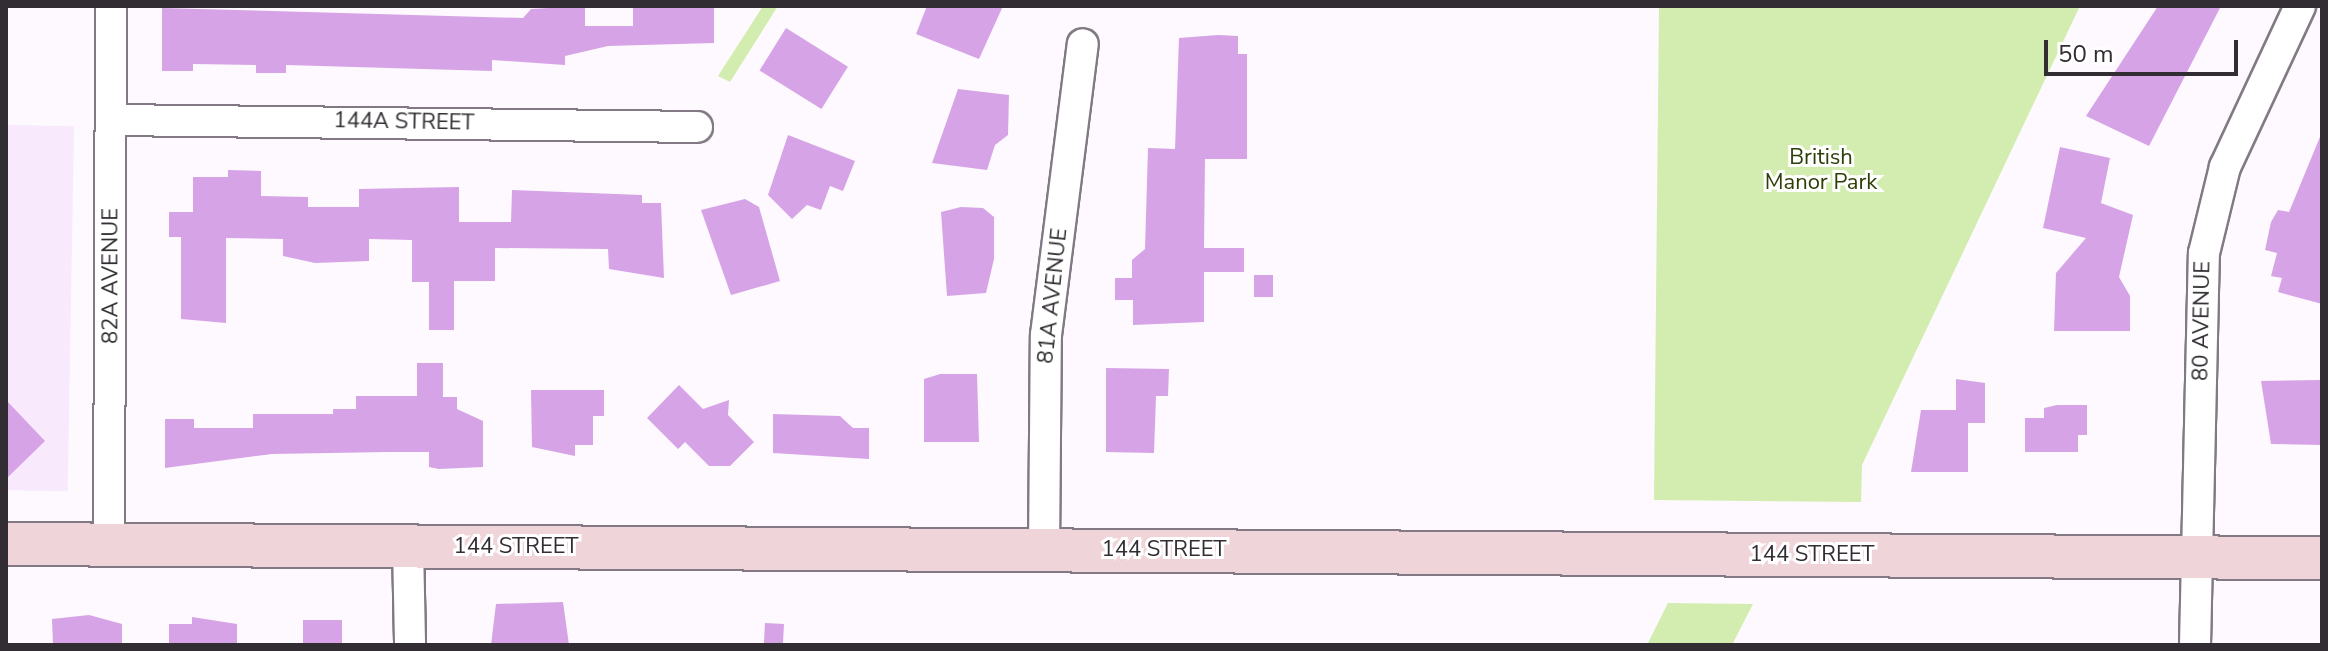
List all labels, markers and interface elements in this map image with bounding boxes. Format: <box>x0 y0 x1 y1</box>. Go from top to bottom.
scale bar <box>2048 24 2242 74</box>
text: 50 m <box>2058 38 2114 70</box>
street label: 144A STREET <box>333 108 475 136</box>
park label: British Manor Park <box>1765 144 1877 196</box>
street label: 82A AVENUE <box>98 208 124 344</box>
street label: 81A AVENUE <box>1033 227 1073 365</box>
street label: 80 AVENUE <box>2188 261 2216 381</box>
street label: 144 STREET <box>453 534 579 560</box>
street label: 144 STREET <box>1101 537 1227 563</box>
street label: 144 STREET <box>1749 542 1875 568</box>

